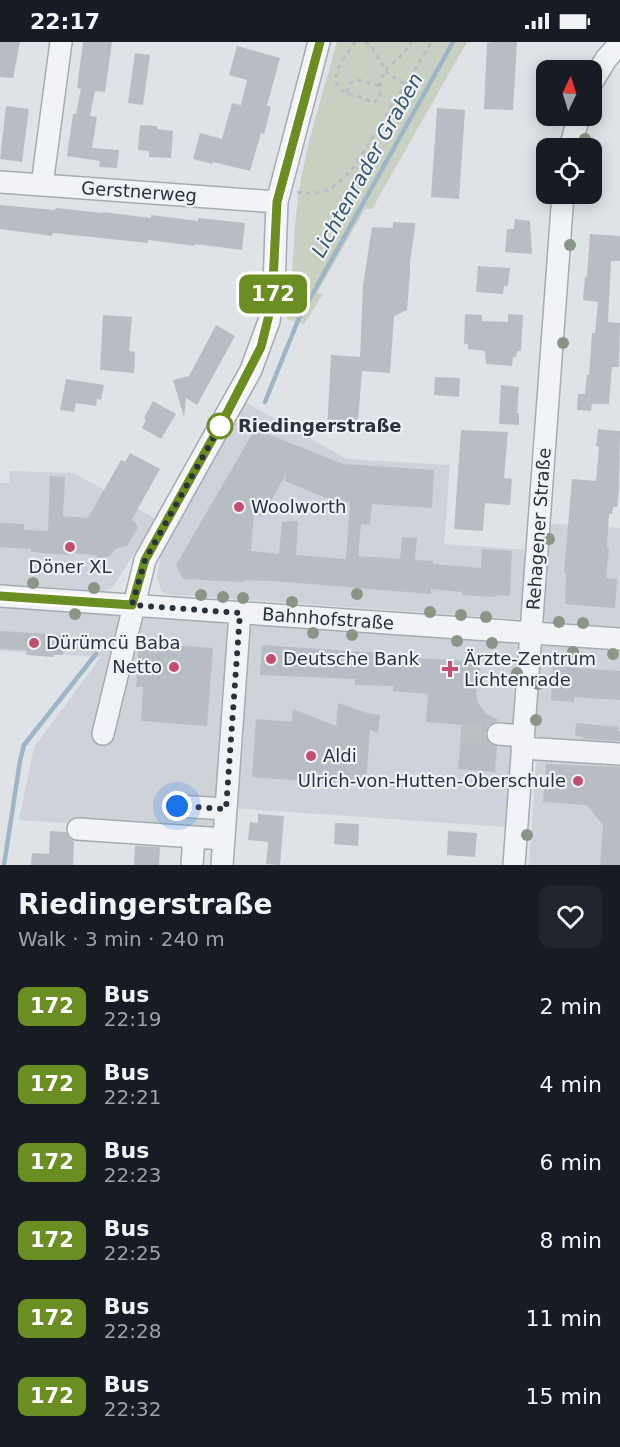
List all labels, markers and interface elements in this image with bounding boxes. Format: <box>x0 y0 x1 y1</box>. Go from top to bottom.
text: 22:17 <box>30 9 100 34</box>
north arrow <box>536 60 602 126</box>
map controls <box>536 60 602 204</box>
water label: Lichtenrader Graben <box>306 69 428 261</box>
button: locate <box>536 138 602 204</box>
street label: Gerstnerweg <box>80 177 198 206</box>
line badge: 172 <box>238 274 308 314</box>
text: 172 <box>251 282 295 306</box>
marker: Riedingerstraße <box>207 413 233 439</box>
place label: Riedingerstraße <box>238 415 402 436</box>
street label: Rehagener Straße <box>522 447 555 611</box>
place label: Woolworth <box>251 496 346 517</box>
marker: Woolworth <box>232 500 246 514</box>
marker: Döner XL <box>63 540 77 554</box>
place label: Döner XL <box>29 556 111 577</box>
street label: Bahnhofstraße <box>261 603 395 634</box>
place label: Dürümcü Baba <box>46 632 180 653</box>
marker: Dürümcü Baba <box>27 636 41 650</box>
place label: Deutsche Bank <box>283 648 420 669</box>
place label: Ärzte-Zentrum Lichtenrade <box>464 648 596 690</box>
marker: Deutsche Bank <box>264 652 278 666</box>
place label: Netto <box>112 656 162 677</box>
marker: Netto <box>167 660 181 674</box>
marker: Ärzte-Zentrum Lichtenrade <box>441 660 459 678</box>
place label: Aldi <box>323 745 357 766</box>
marker: Aldi <box>304 749 318 763</box>
place label: Ulrich-von-Hutten-Oberschule <box>298 770 566 791</box>
marker: Ulrich-von-Hutten-Oberschule <box>571 774 585 788</box>
your location <box>162 791 192 821</box>
button: heart <box>539 885 602 948</box>
text: Riedingerstraße <box>18 888 272 921</box>
text: Walk · 3 min · 240 m <box>18 927 225 951</box>
text: Bus <box>104 982 149 1007</box>
text: 172 <box>30 994 74 1018</box>
text: 2 min <box>540 994 602 1019</box>
text: 22:19 <box>104 1007 161 1031</box>
text: Bus <box>104 1060 149 1085</box>
text: 172 <box>30 1072 74 1096</box>
text: 4 min <box>540 1072 602 1097</box>
text: 22:21 <box>104 1085 161 1109</box>
text: Bus <box>104 1138 149 1163</box>
text: 172 <box>30 1150 74 1174</box>
text: 6 min <box>540 1150 602 1175</box>
text: 22:23 <box>104 1163 161 1187</box>
text: Bus <box>104 1216 149 1241</box>
text: 172 <box>30 1228 74 1252</box>
text: 8 min <box>540 1228 602 1253</box>
text: 22:25 <box>104 1241 161 1265</box>
text: Bus <box>104 1294 149 1319</box>
text: 172 <box>30 1306 74 1330</box>
text: 11 min <box>526 1306 602 1331</box>
text: 22:28 <box>104 1319 161 1343</box>
text: Bus <box>104 1372 149 1397</box>
text: 172 <box>30 1384 74 1408</box>
text: 15 min <box>526 1384 602 1409</box>
text: 22:32 <box>104 1397 161 1421</box>

